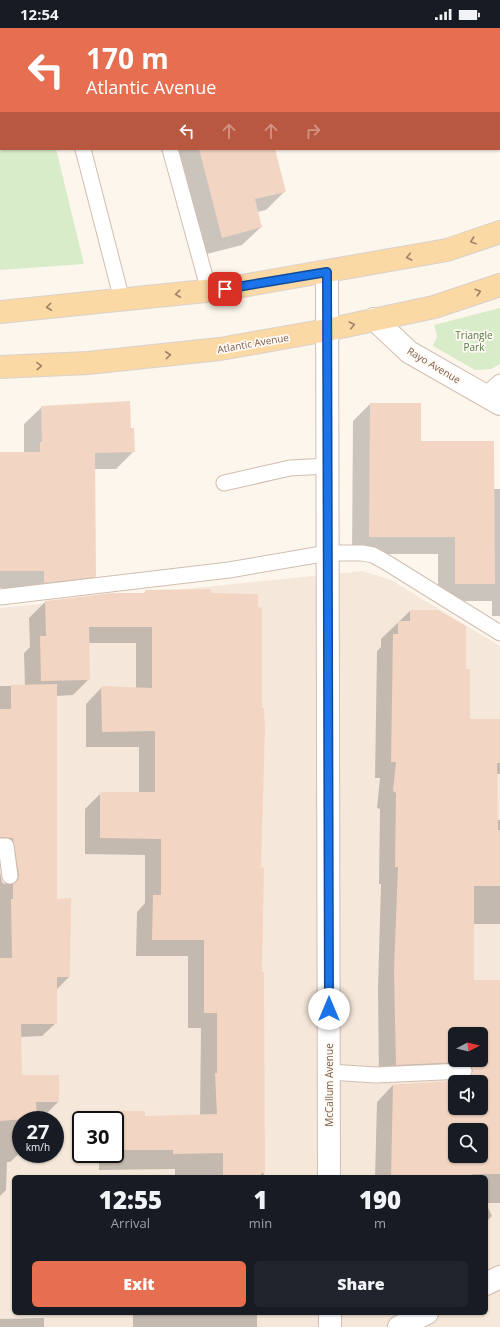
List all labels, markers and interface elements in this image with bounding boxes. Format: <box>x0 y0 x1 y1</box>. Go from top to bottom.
text: 12:54 <box>20 4 59 24</box>
text: 170 m <box>86 39 169 77</box>
icon: left <box>20 44 72 96</box>
text: Atlantic Avenue <box>86 75 216 99</box>
icon: left <box>176 120 198 142</box>
icon: ahead <box>218 120 240 142</box>
icon: ahead <box>260 120 282 142</box>
icon: right <box>302 120 324 142</box>
one-way arrow <box>470 236 477 245</box>
one-way arrow <box>405 252 412 261</box>
pin <box>208 272 242 306</box>
icon: arrive <box>214 278 236 300</box>
one-way arrow <box>175 289 181 298</box>
one-way arrow <box>474 289 481 297</box>
one-way arrow <box>46 302 52 311</box>
one-way arrow <box>349 321 355 329</box>
park label: Triangle Park <box>455 328 493 354</box>
street label: Atlantic Avenue <box>216 330 290 356</box>
street label: Rayo Avenue <box>405 344 464 387</box>
one-way arrow <box>165 351 171 360</box>
one-way arrow <box>36 361 42 370</box>
position arrow <box>308 988 350 1030</box>
north arrow <box>448 1027 488 1067</box>
map controls <box>448 1027 488 1163</box>
street label: McCallum Avenue <box>322 1043 336 1127</box>
button: sound <box>448 1075 488 1115</box>
speed limit sign: 30 <box>72 1111 124 1163</box>
text: 27 <box>27 1118 49 1145</box>
button: search <box>448 1123 488 1163</box>
text: km/h <box>26 1140 50 1154</box>
text: 12:55 <box>99 1183 162 1216</box>
text: 1 <box>253 1183 268 1216</box>
text: 190 <box>359 1183 401 1216</box>
text: Arrival <box>111 1214 150 1232</box>
text: min <box>249 1214 272 1232</box>
text: m <box>374 1214 386 1232</box>
button: Exit <box>32 1261 246 1307</box>
button: Share <box>254 1261 468 1307</box>

